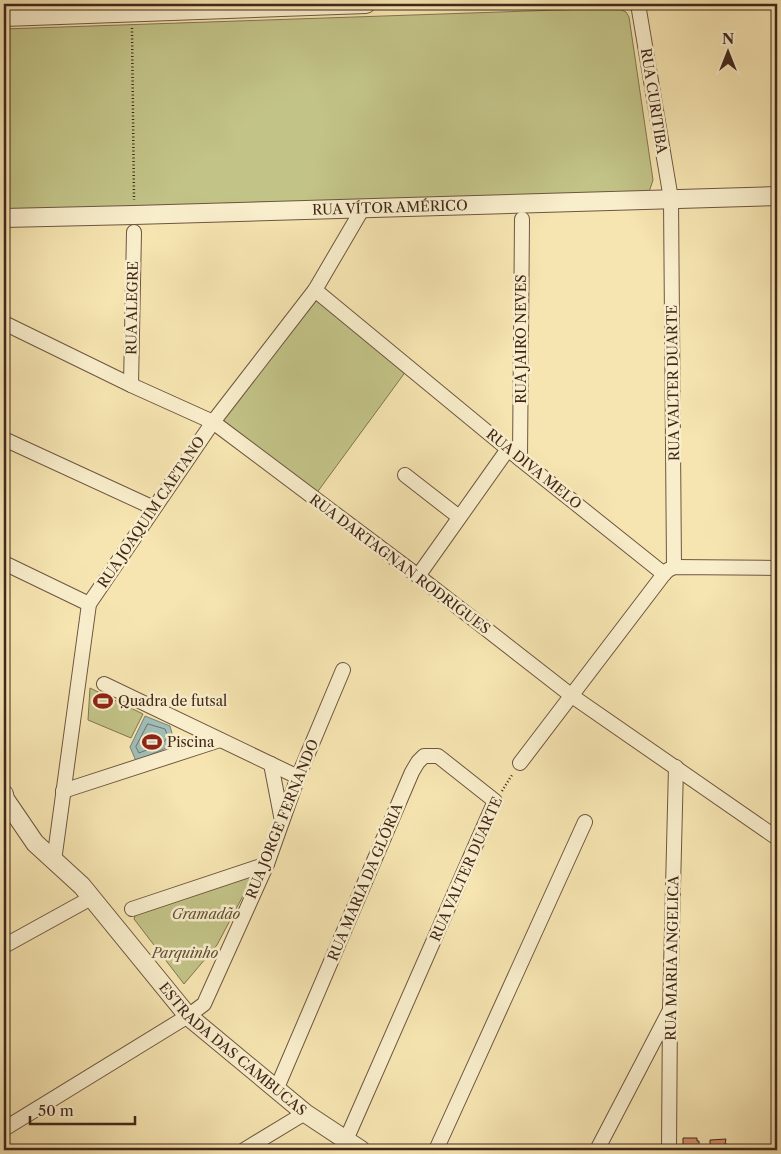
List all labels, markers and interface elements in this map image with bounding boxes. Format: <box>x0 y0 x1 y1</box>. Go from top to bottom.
north arrow <box>704 28 754 78</box>
text: N <box>722 30 734 48</box>
street label: RUA CURITIBA <box>637 47 671 156</box>
street label: RUA VÍTOR AMÉRICO <box>312 196 468 219</box>
street label: RUA ALEGRE <box>122 261 142 355</box>
street label: RUA JAIRO NEVES <box>512 274 530 404</box>
street label: RUA VALTER DUARTE <box>663 305 683 461</box>
street label: RUA DIVA MELO <box>483 425 585 513</box>
street label: RUA JOAQUIM CAETANO <box>93 433 209 591</box>
street label: RUA DARTAGNAN RODRIGUES <box>306 490 494 638</box>
sports icon: Quadra de futsal <box>92 690 114 712</box>
place label: Quadra de futsal <box>118 692 227 710</box>
sports icon: Piscina <box>141 731 163 753</box>
place label: Piscina <box>167 733 215 751</box>
street label: RUA JORGE FERNANDO <box>242 737 322 901</box>
street label: RUA VALTER DUARTE <box>426 794 506 944</box>
street label: RUA MARIA DA GLÓRIA <box>323 799 407 964</box>
street label: RUA MARIA ANGELICA <box>662 875 682 1041</box>
park label: Gramadão <box>172 905 241 923</box>
park label: Parquinho <box>151 944 219 962</box>
street label: ESTRADA DAS CAMBUCAS <box>155 979 310 1120</box>
scale bar <box>30 1094 135 1126</box>
text: 50 m <box>38 1101 74 1120</box>

